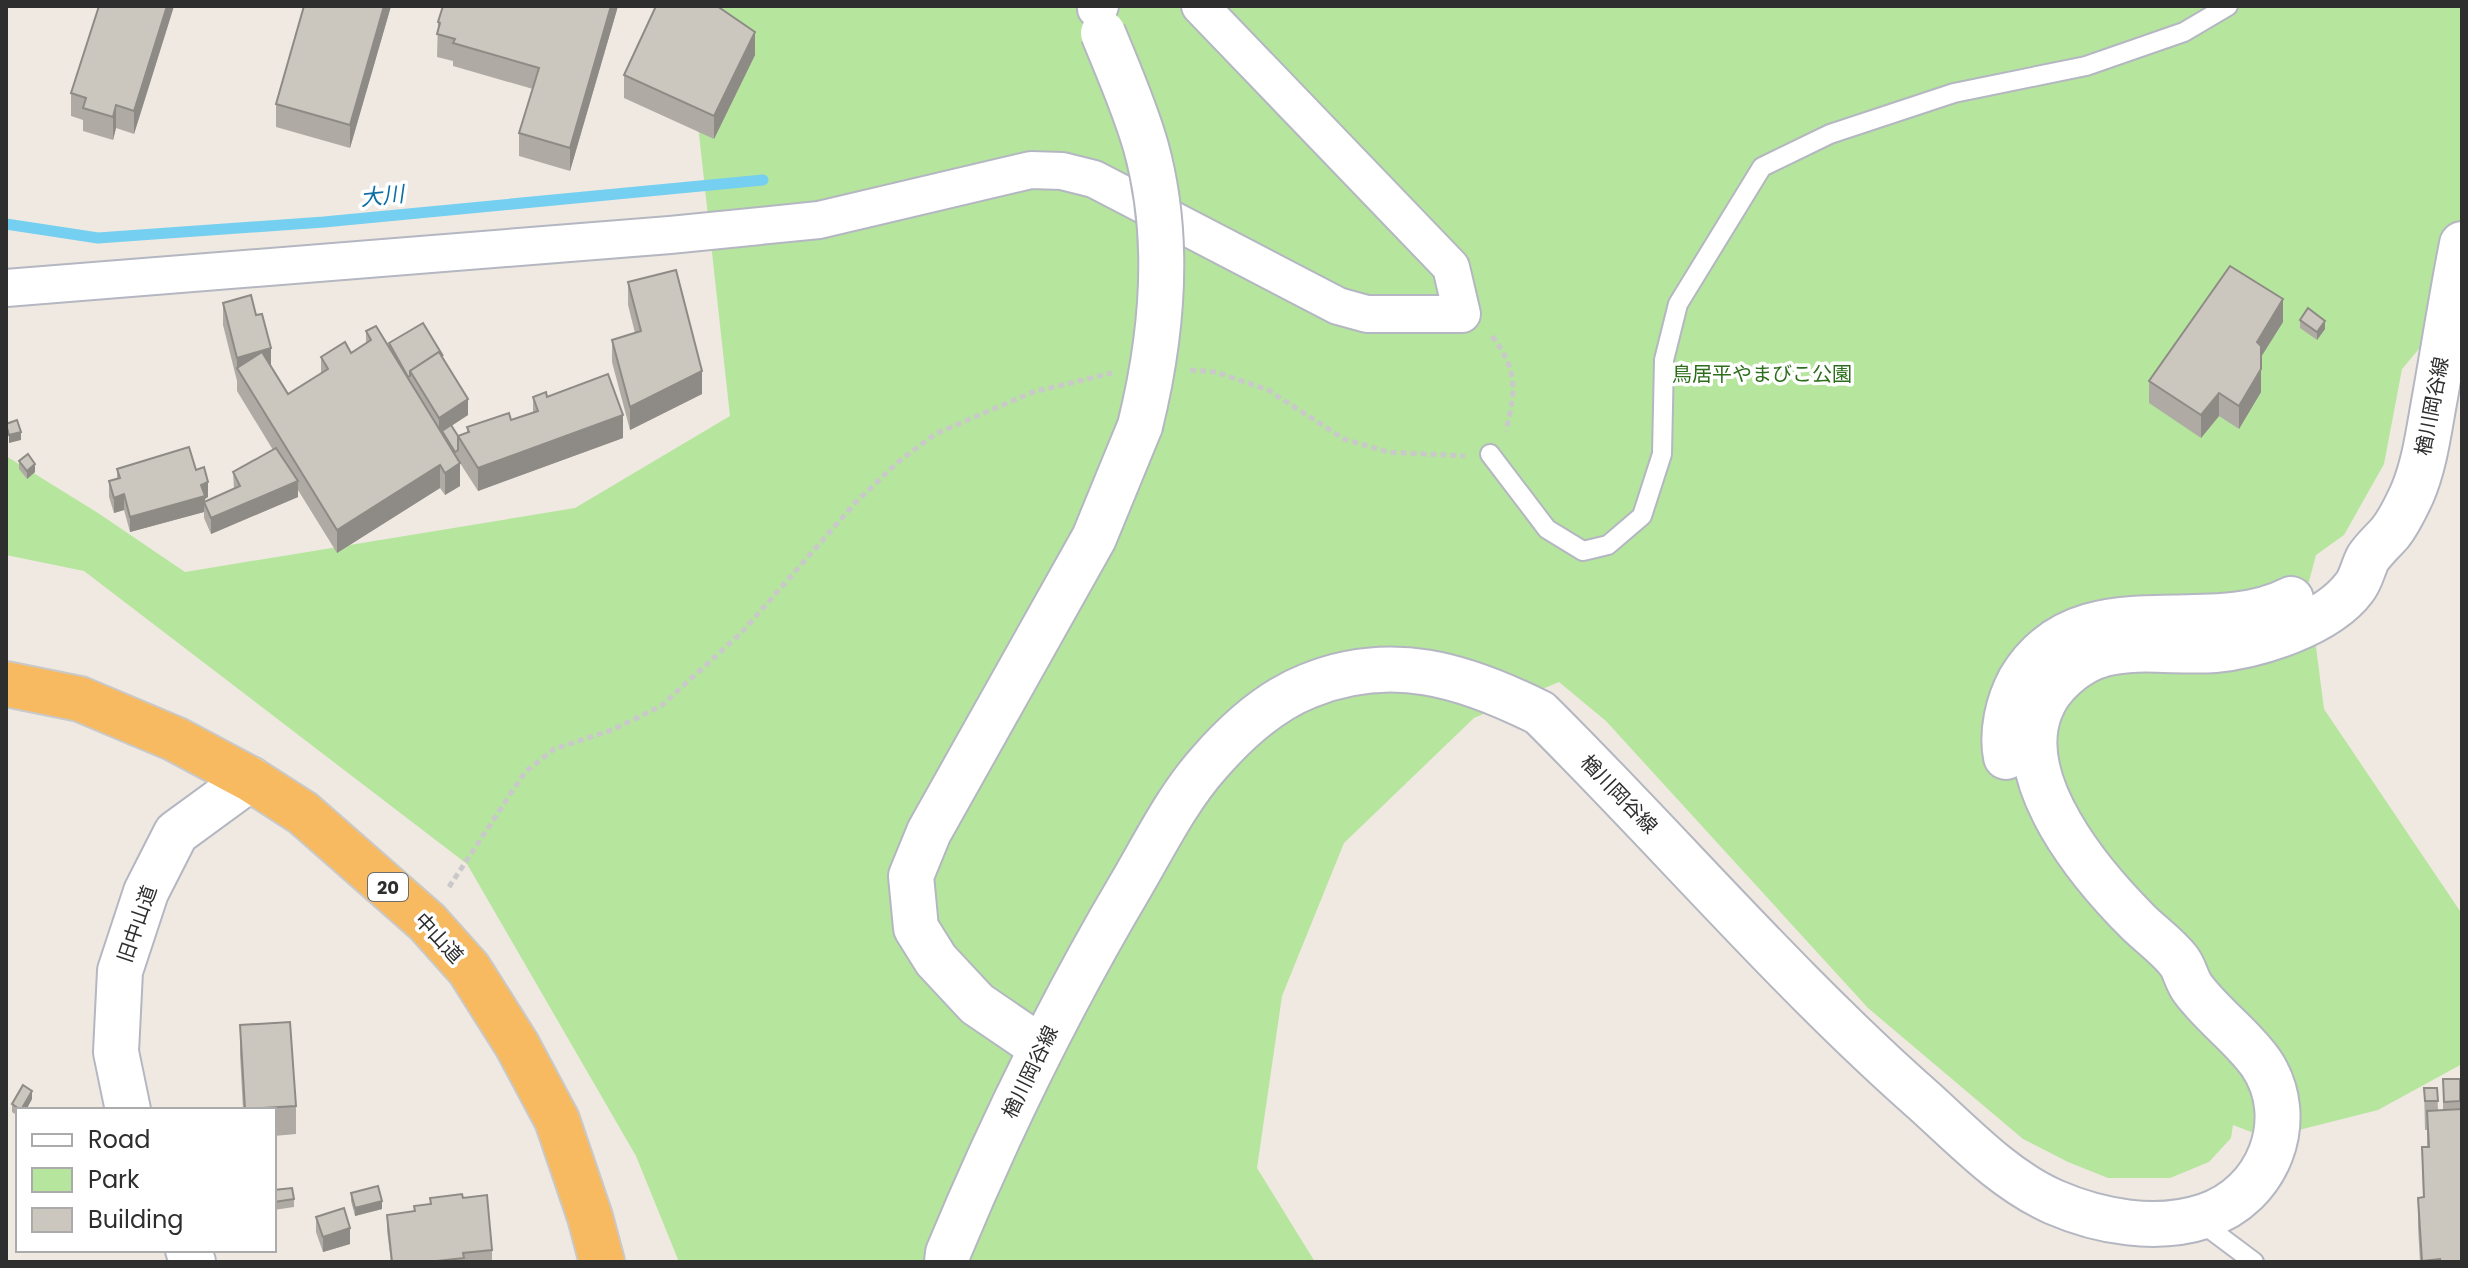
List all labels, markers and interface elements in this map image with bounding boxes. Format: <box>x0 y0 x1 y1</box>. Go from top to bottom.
water label: 大川 <box>358 178 407 214</box>
street label: 楢川岡谷線 <box>2409 354 2455 458</box>
park label: 鳥居平やまびこ公園 <box>1672 360 1852 388</box>
street label: 楢川岡谷線 <box>1574 748 1664 840</box>
road number: 20 <box>368 873 408 901</box>
street label: 旧中山道 <box>111 882 163 966</box>
street label: 中山道 <box>408 907 470 969</box>
street label: 楢川岡谷線 <box>995 1021 1065 1123</box>
legend <box>16 1108 276 1252</box>
text: Road <box>88 1123 150 1156</box>
text: Park <box>88 1163 140 1196</box>
text: Building <box>88 1203 184 1236</box>

